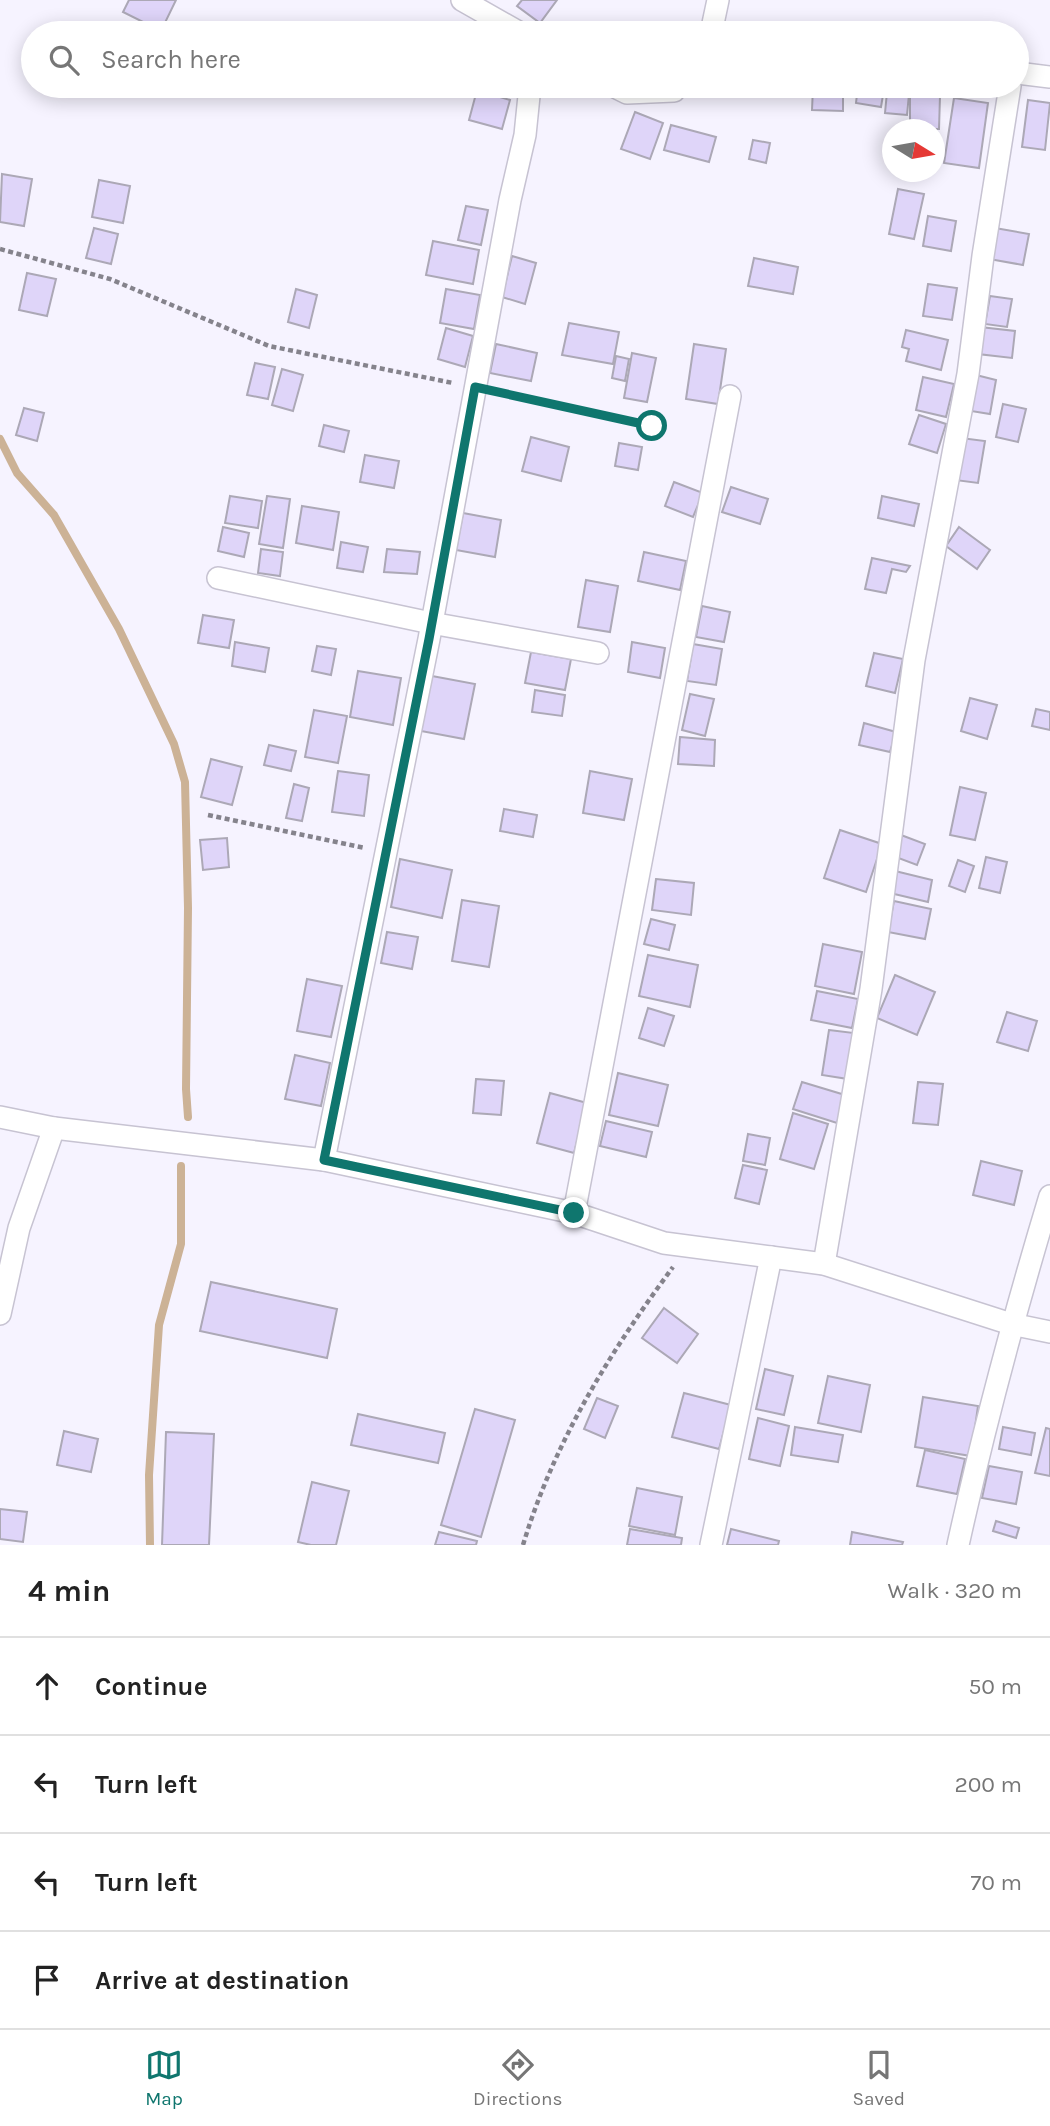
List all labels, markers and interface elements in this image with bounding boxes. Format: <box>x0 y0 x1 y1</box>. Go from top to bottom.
search box <box>21 21 1029 98</box>
icon: search <box>45 41 83 79</box>
text: Search here <box>101 44 241 75</box>
north arrow <box>882 119 945 182</box>
route start <box>636 410 667 441</box>
route end <box>558 1197 589 1228</box>
text: 4 min <box>28 1573 110 1609</box>
text: Walk · 320 m <box>888 1577 1022 1604</box>
icon: ahead <box>28 1667 66 1705</box>
text: Continue <box>95 1671 207 1702</box>
text: 50 m <box>968 1673 1022 1700</box>
icon: left <box>28 1765 66 1803</box>
text: Turn left <box>95 1769 197 1800</box>
text: 200 m <box>954 1771 1022 1798</box>
icon: left <box>28 1863 66 1901</box>
text: Turn left <box>95 1867 197 1898</box>
text: 70 m <box>971 1869 1022 1896</box>
icon: arrive <box>28 1961 66 1999</box>
text: Arrive at destination <box>95 1965 349 1996</box>
tab: Map <box>145 2046 183 2110</box>
tab: Directions <box>473 2046 562 2110</box>
tab: Saved <box>852 2046 905 2110</box>

